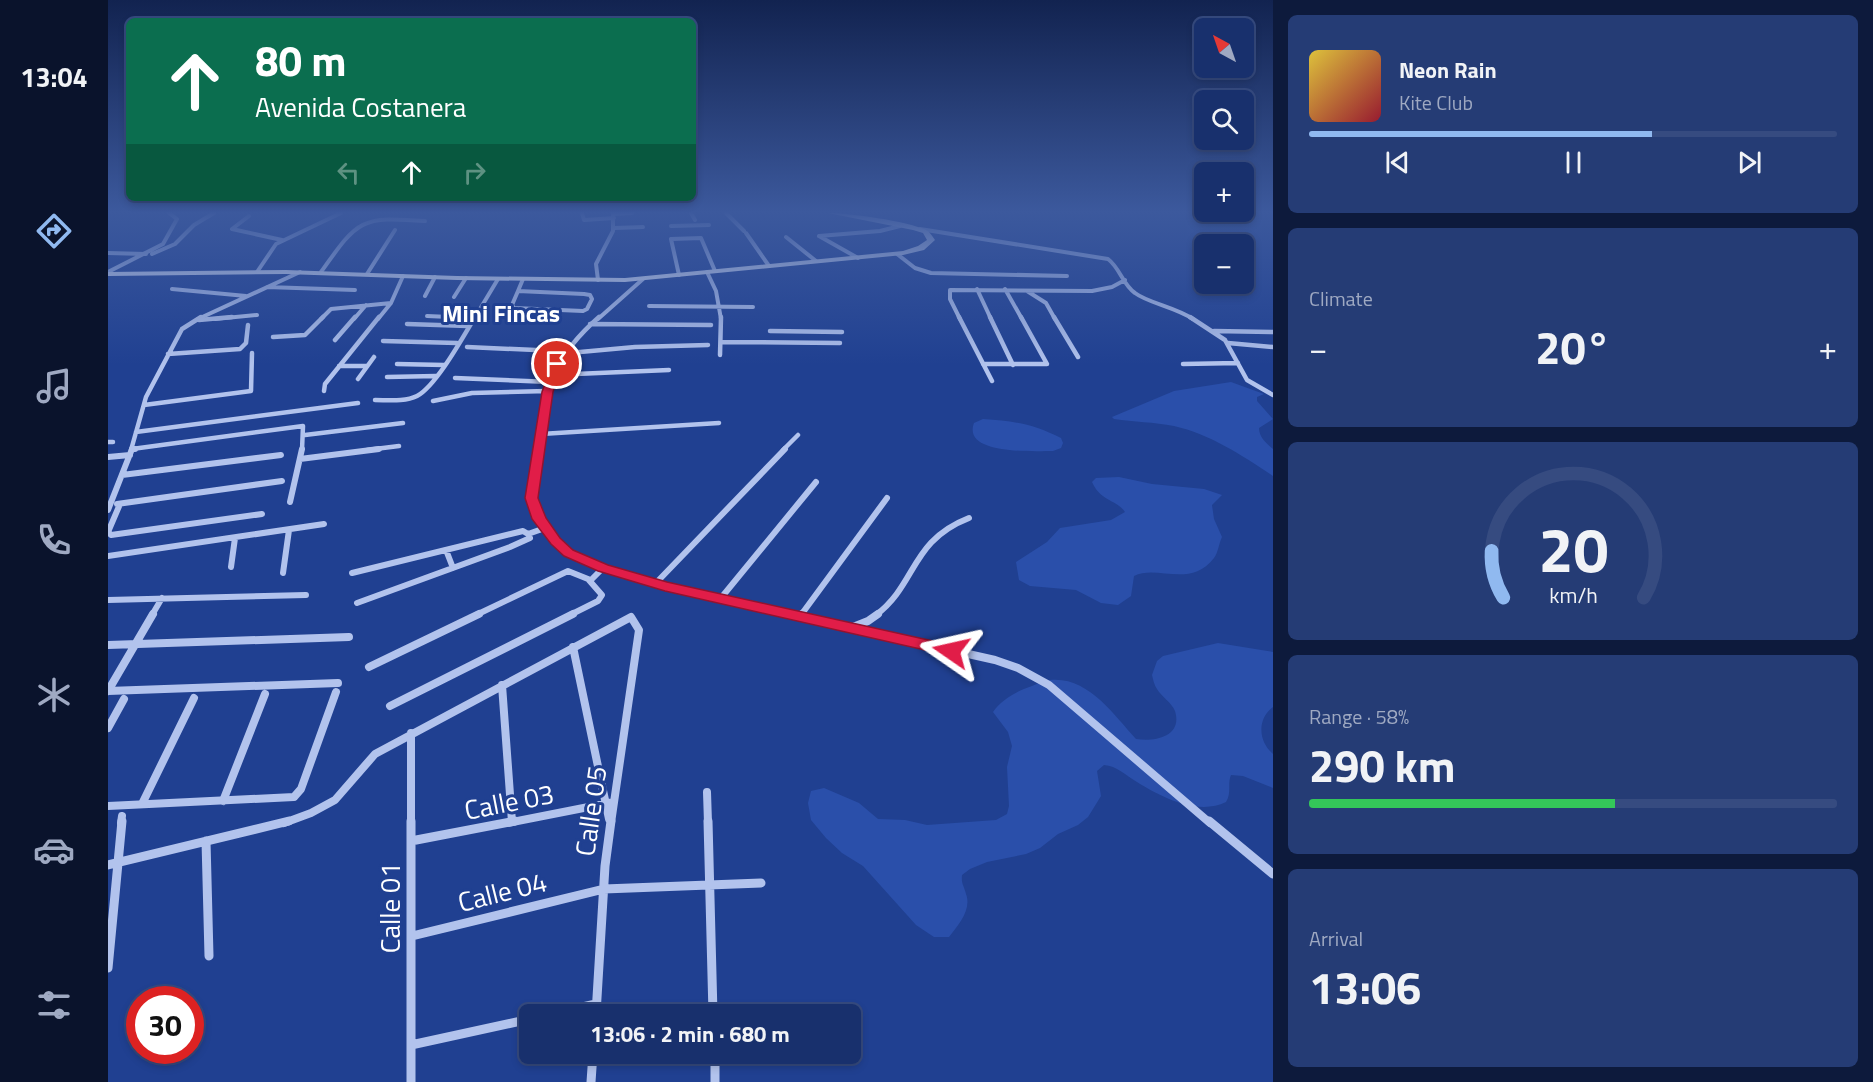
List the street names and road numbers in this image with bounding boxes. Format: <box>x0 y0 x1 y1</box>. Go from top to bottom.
street label: Calle 05 <box>563 763 617 859</box>
street label: Calle 03 <box>461 772 557 830</box>
street label: Calle 04 <box>453 860 551 922</box>
street label: Calle 01 <box>369 863 410 953</box>

